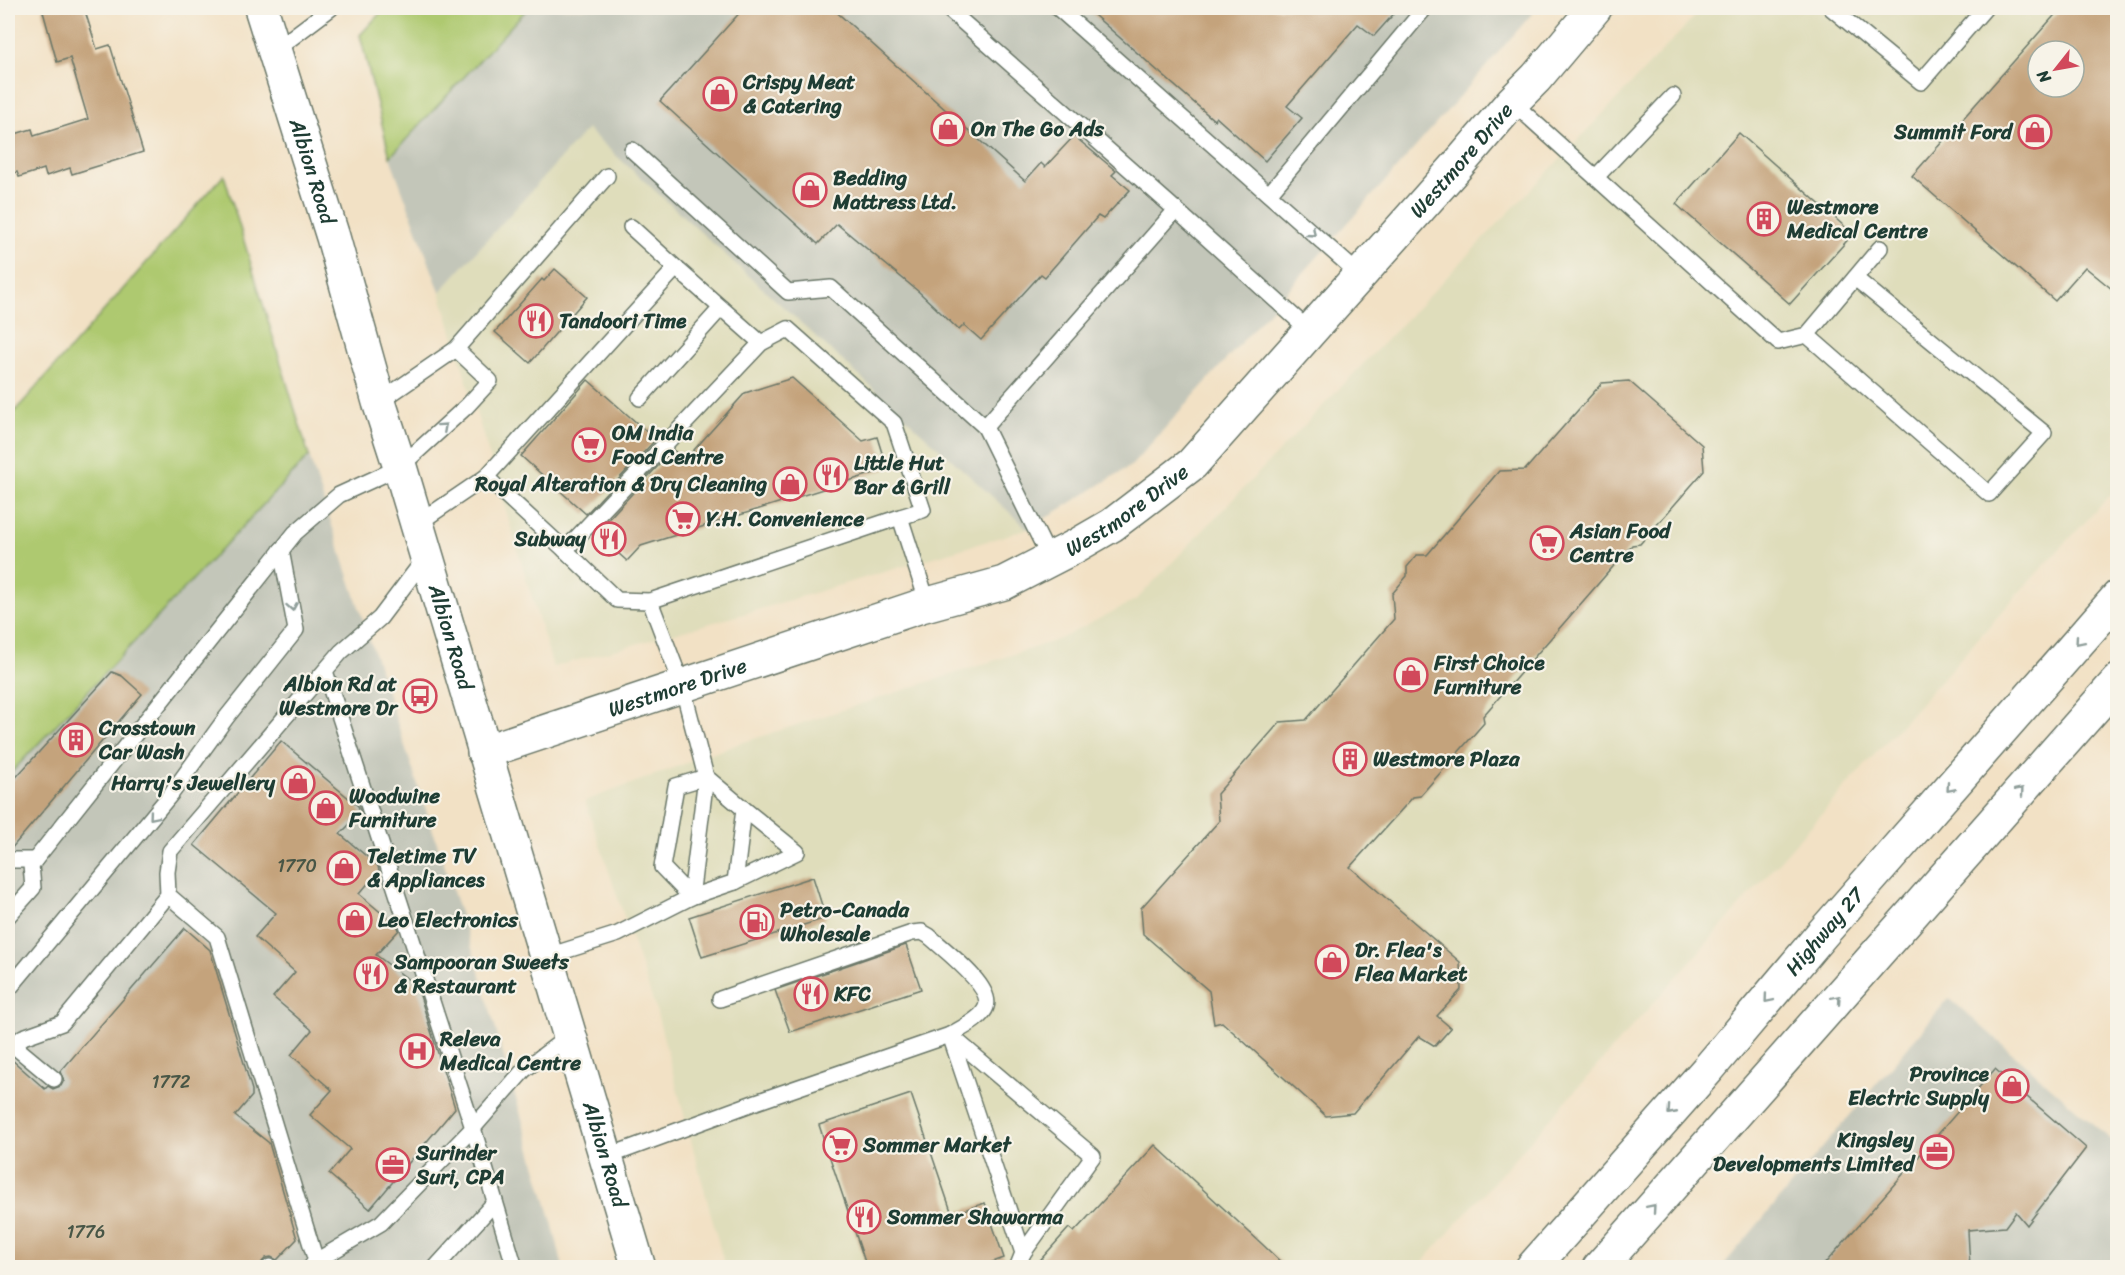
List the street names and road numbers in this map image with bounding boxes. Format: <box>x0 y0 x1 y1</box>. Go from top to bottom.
street label: Westmore Drive <box>1400 93 1523 227</box>
street label: Albion Road <box>277 112 347 231</box>
street label: Westmore Drive <box>1058 454 1197 567</box>
street label: Albion Road <box>417 578 485 697</box>
street label: Westmore Drive <box>603 646 752 728</box>
street label: Highway 27 <box>1775 877 1876 985</box>
street label: Albion Road <box>571 1096 639 1214</box>

